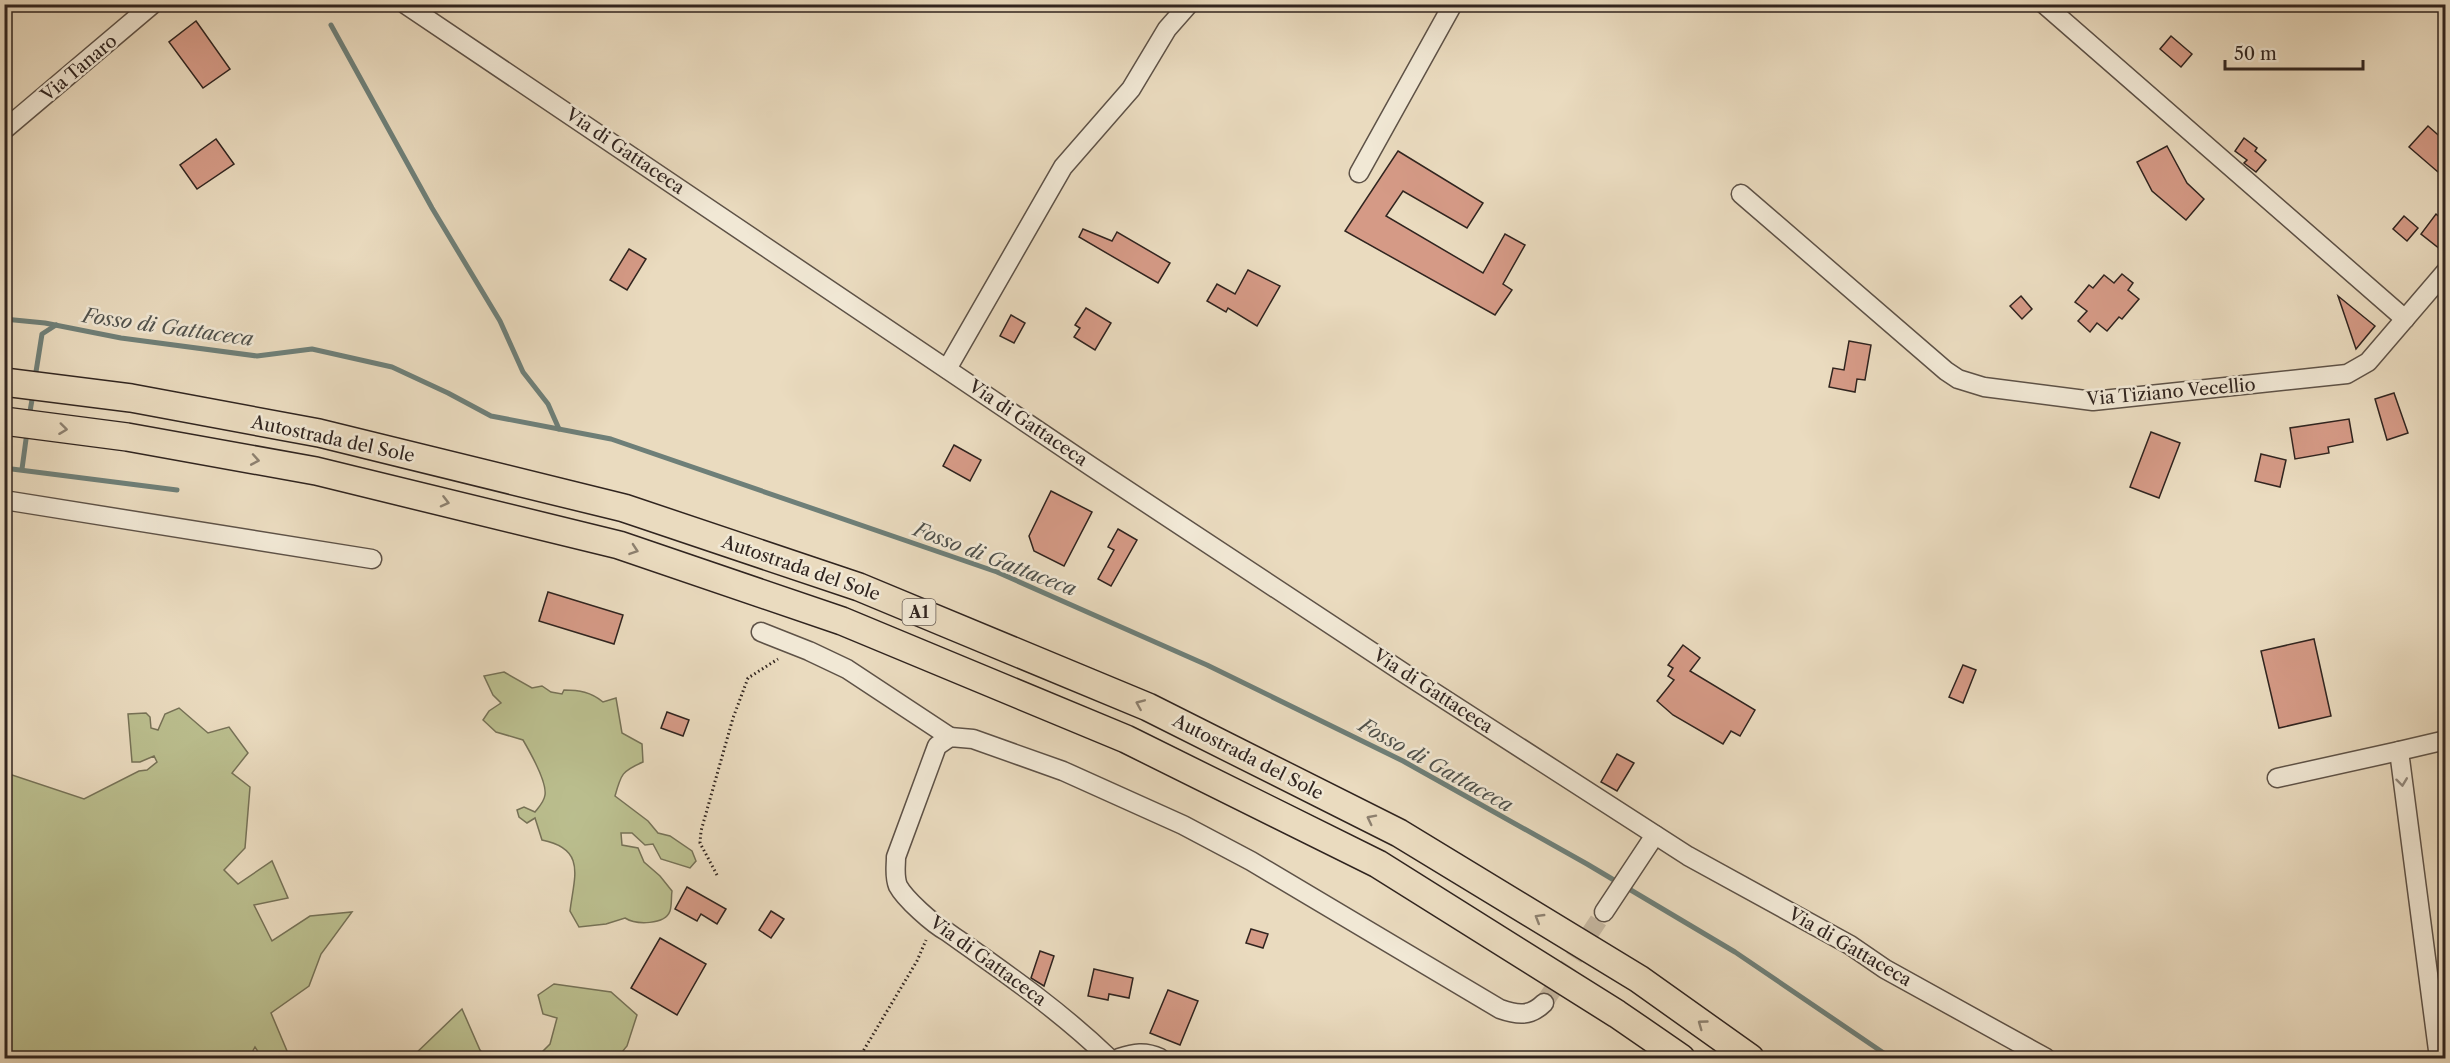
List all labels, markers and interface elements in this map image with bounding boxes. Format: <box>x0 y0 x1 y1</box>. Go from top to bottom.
street label: Via Tanaro <box>36 30 121 107</box>
scale bar <box>2225 33 2363 71</box>
text: 50 m <box>2234 43 2277 65</box>
street label: Via di Gattaceca <box>561 103 689 199</box>
water label: Fosso di Gattaceca <box>79 303 255 351</box>
street label: Via Tiziano Vecellio <box>2085 374 2256 410</box>
street label: Via di Gattaceca <box>964 375 1092 471</box>
street label: Autostrada del Sole <box>248 411 417 467</box>
one-way arrow <box>58 422 67 434</box>
one-way arrow <box>250 453 260 466</box>
one-way arrow <box>440 495 450 508</box>
water label: Fosso di Gattaceca <box>909 516 1080 601</box>
street label: Autostrada del Sole <box>718 530 883 605</box>
one-way arrow <box>628 543 639 556</box>
road number: A1 <box>902 599 936 625</box>
street label: Via di Gattaceca <box>1368 644 1497 738</box>
one-way arrow <box>1136 699 1147 711</box>
street label: Autostrada del Sole <box>1168 709 1327 805</box>
water label: Fosso di Gattaceca <box>1353 712 1517 817</box>
one-way arrow <box>2396 778 2408 787</box>
one-way arrow <box>1367 815 1377 826</box>
street label: Via di Gattaceca <box>1784 902 1916 991</box>
street label: Via di Gattaceca <box>925 911 1051 1011</box>
one-way arrow <box>1535 914 1545 926</box>
one-way arrow <box>1698 1021 1709 1032</box>

